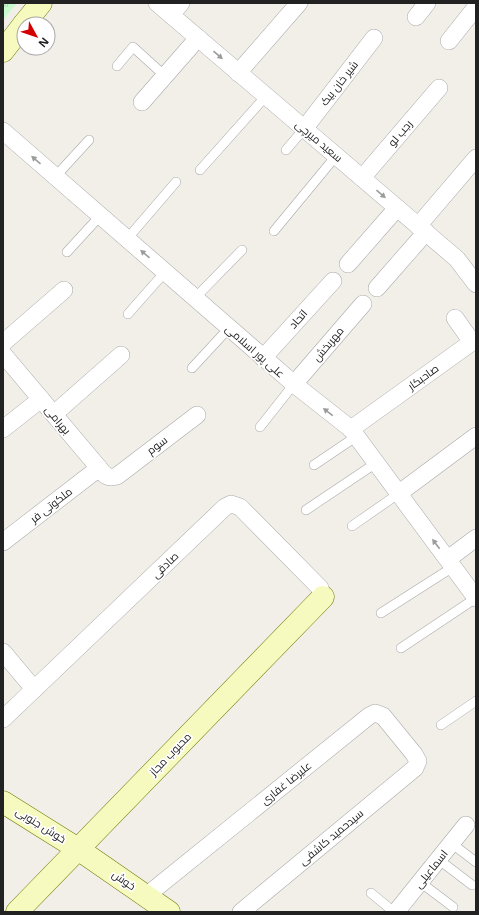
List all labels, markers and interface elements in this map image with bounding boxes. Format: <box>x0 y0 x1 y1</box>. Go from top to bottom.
north arrow <box>16 16 56 56</box>
text: N <box>35 34 53 51</box>
one-way arrow <box>213 51 224 60</box>
street label: شیر خان بیک <box>316 57 361 108</box>
street label: سعید میرچی <box>292 116 346 165</box>
street label: رجب لو <box>384 116 415 149</box>
one-way arrow <box>31 155 41 164</box>
one-way arrow <box>376 190 387 199</box>
one-way arrow <box>139 250 150 259</box>
street label: اتحاد <box>285 306 310 332</box>
street label: علی پور اسلامی <box>223 321 288 380</box>
street label: مهربخش <box>309 323 347 364</box>
street label: صاحبکار <box>403 360 441 394</box>
street label: بهرامی <box>42 402 75 437</box>
one-way arrow <box>323 407 334 416</box>
street label: سوم <box>143 432 171 458</box>
street label: ملکوتی فر <box>26 483 75 526</box>
one-way arrow <box>432 539 441 550</box>
street label: صادقی <box>148 548 181 581</box>
street label: محبوب مجاز <box>145 729 194 779</box>
street label: علیرضا غفاری <box>257 758 314 808</box>
street label: خوش جنوبی <box>13 803 69 846</box>
street label: سیدحمید کاشفی <box>295 805 366 868</box>
street label: اسماعیلی <box>410 846 451 891</box>
street label: خوش <box>109 866 139 893</box>

